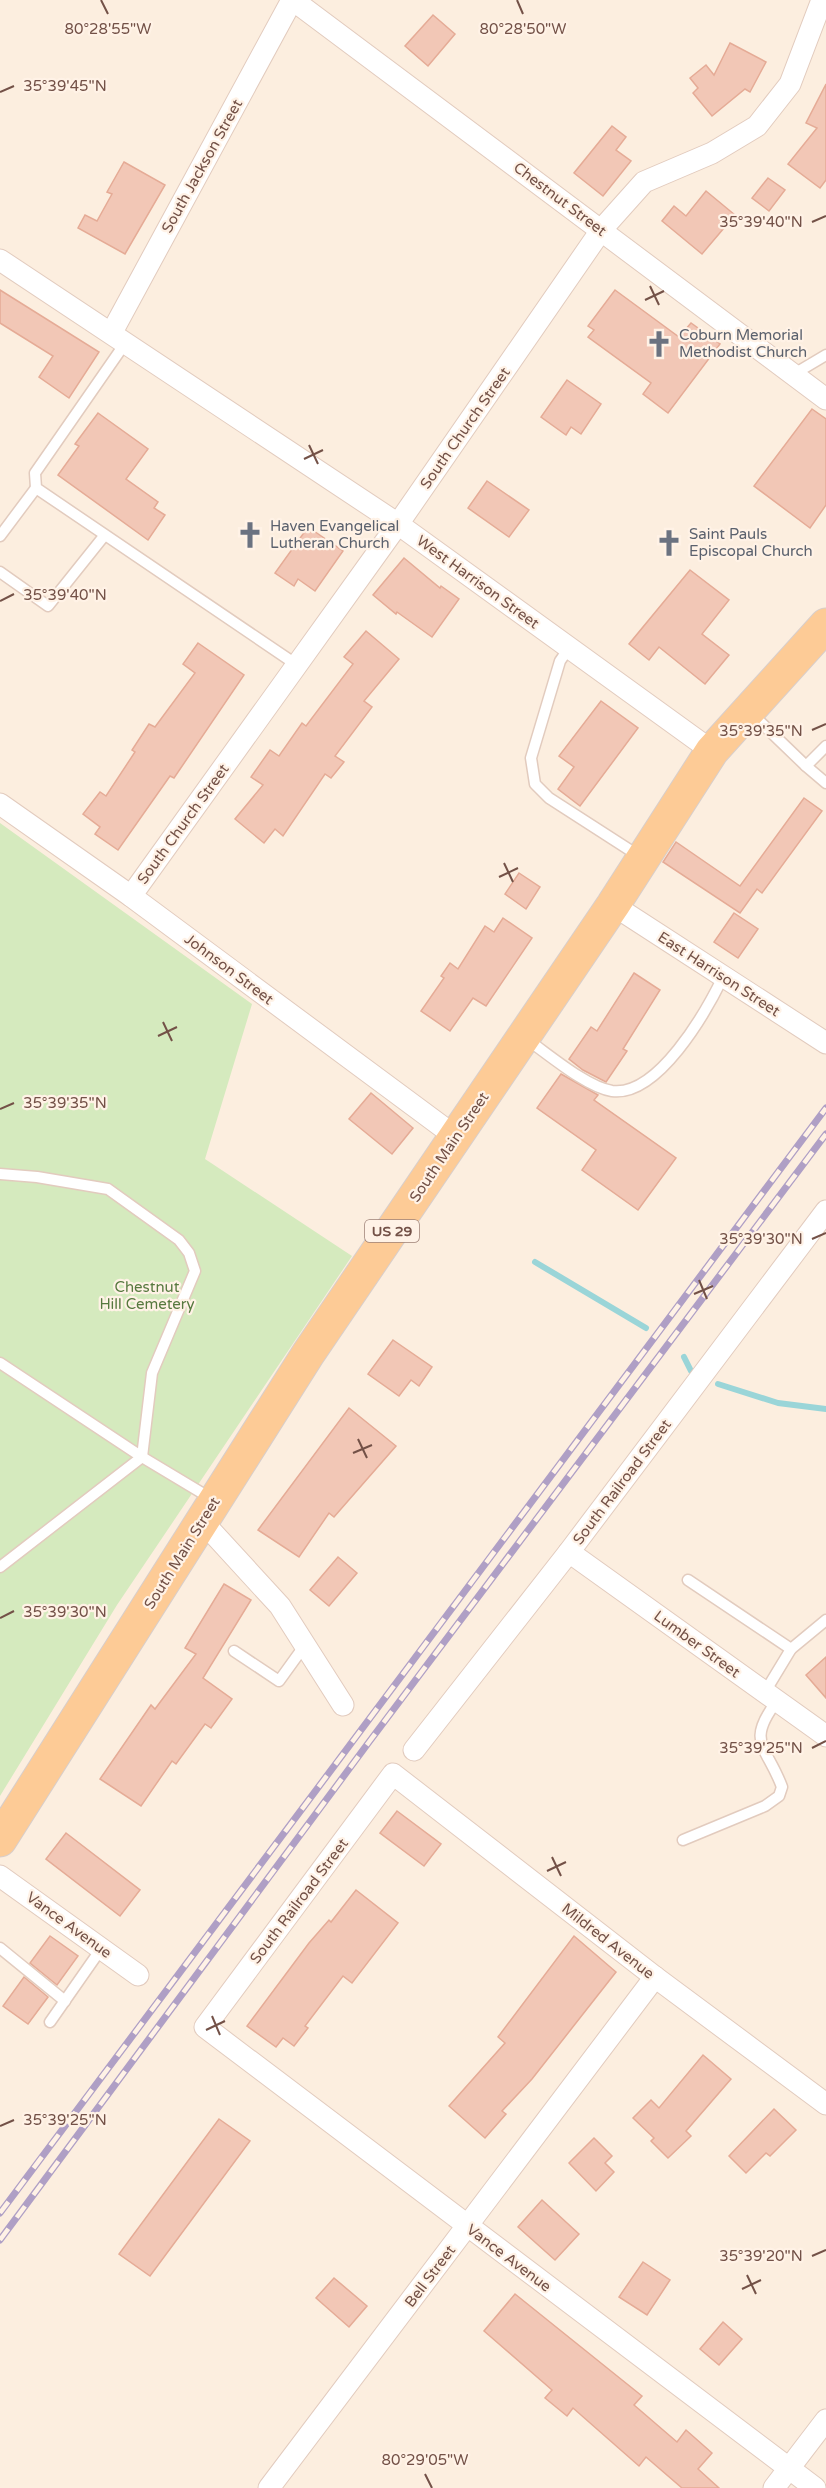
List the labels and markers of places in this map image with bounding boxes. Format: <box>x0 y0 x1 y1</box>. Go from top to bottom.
place label: Coburn Memorial Methodist Church <box>679 326 807 361</box>
church icon: Coburn Memorial Methodist Church <box>644 329 674 359</box>
place label: Haven Evangelical Lutheran Church <box>270 517 399 552</box>
church icon: Haven Evangelical Lutheran Church <box>235 520 265 550</box>
place label: Saint Pauls Episcopal Church <box>689 525 813 560</box>
church icon: Saint Pauls Episcopal Church <box>654 528 684 558</box>

